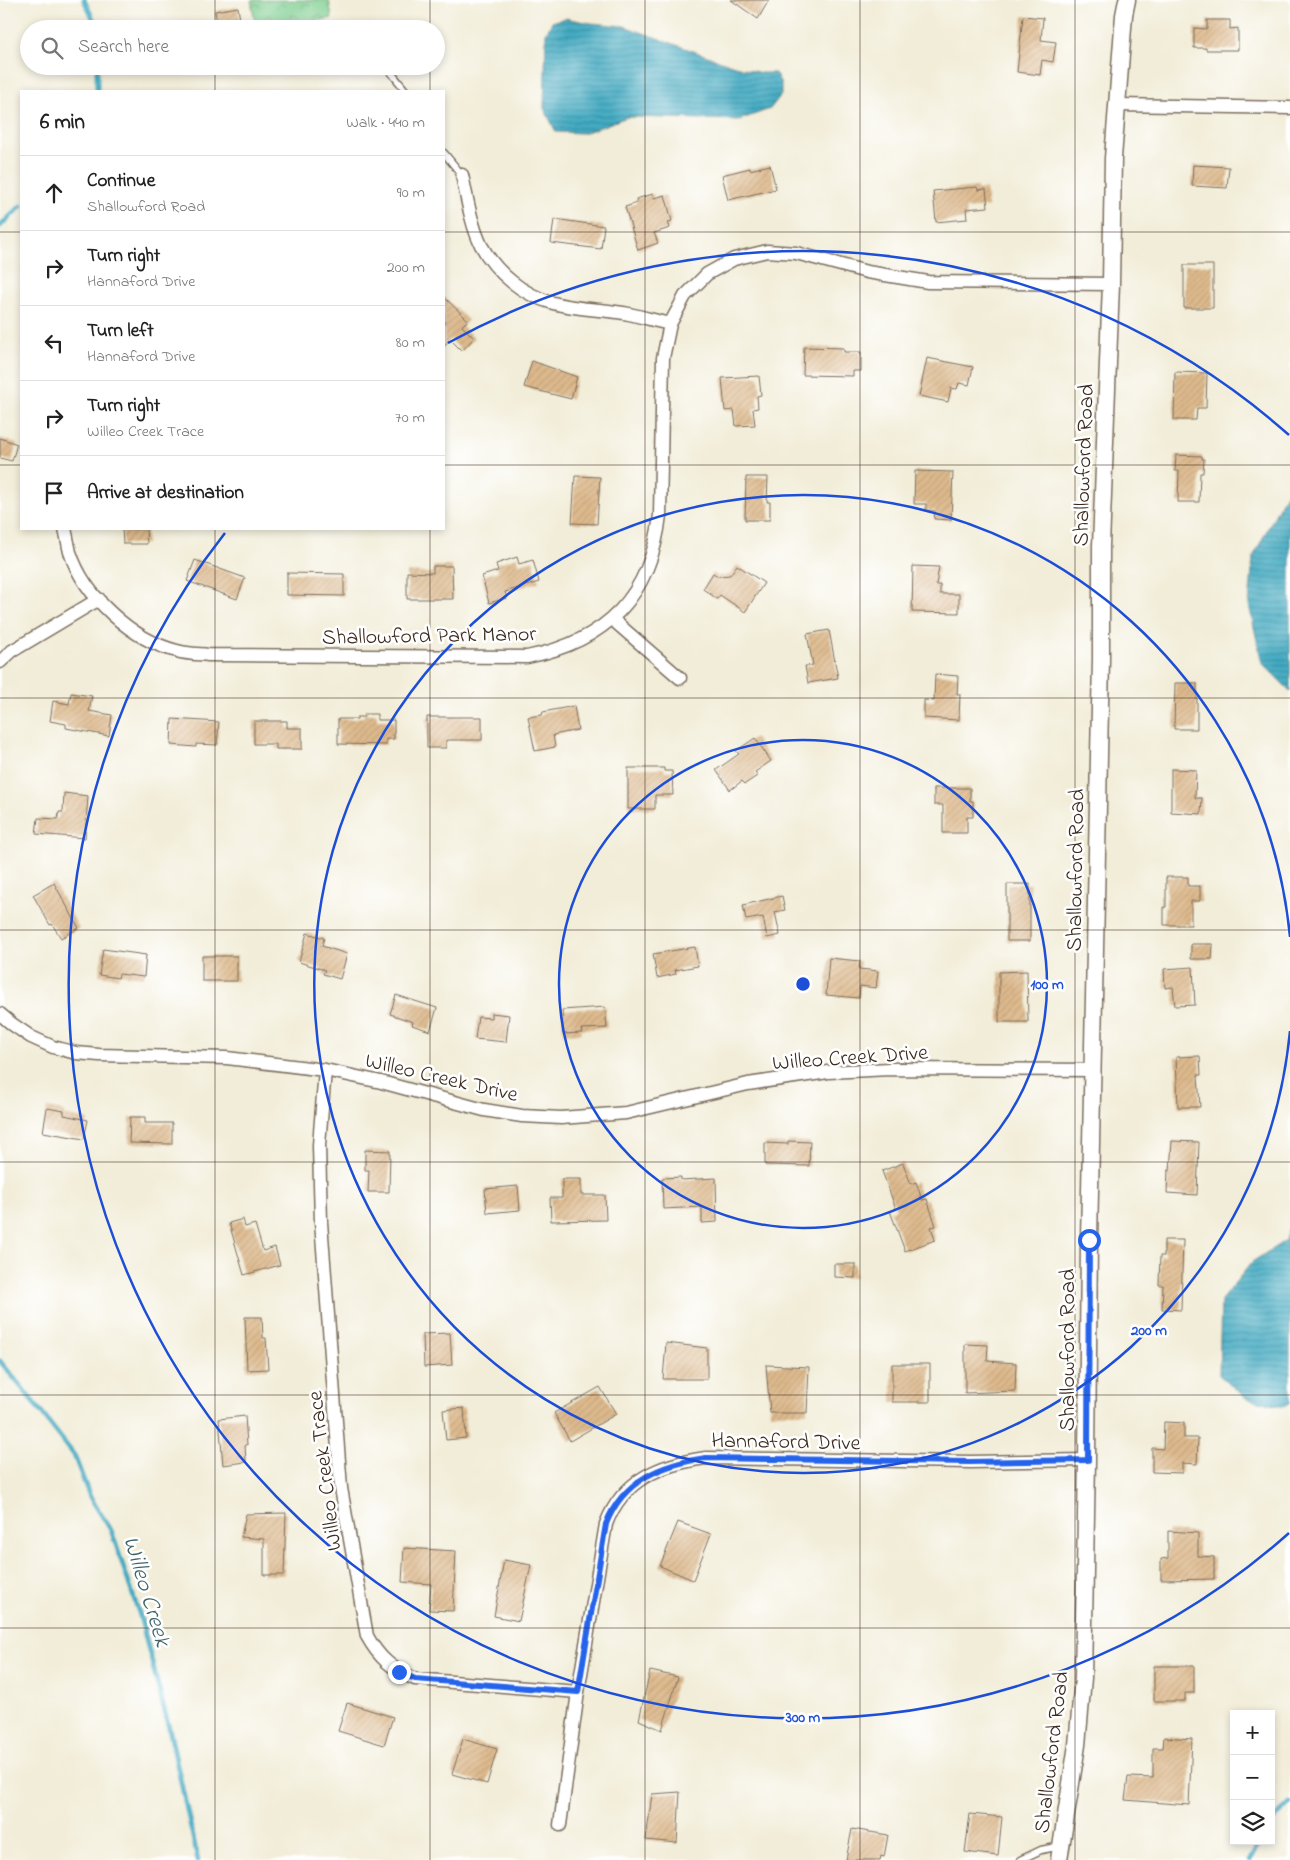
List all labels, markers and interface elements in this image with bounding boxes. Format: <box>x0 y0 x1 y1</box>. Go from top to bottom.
search box <box>20 20 445 75</box>
icon: search <box>38 34 66 62</box>
text: Search here <box>78 34 169 61</box>
text: 6 min <box>40 108 85 138</box>
text: Walk · 440 m <box>346 111 425 135</box>
text: Continue <box>87 168 155 195</box>
icon: ahead <box>40 179 68 207</box>
text: 90 m <box>397 181 425 205</box>
text: Shallowford Road <box>87 195 205 219</box>
text: Turn right <box>87 243 160 270</box>
icon: right <box>40 254 68 282</box>
text: 200 m <box>387 256 425 280</box>
text: Hannaford Drive <box>87 270 196 294</box>
text: Turn left <box>87 318 154 345</box>
icon: left <box>40 329 68 357</box>
text: 80 m <box>396 331 425 355</box>
text: Hannaford Drive <box>87 345 196 369</box>
street label: Shallowford Road <box>1066 383 1104 547</box>
text: Turn right <box>87 393 160 420</box>
icon: right <box>40 404 68 432</box>
text: 70 m <box>395 406 425 430</box>
text: Willeo Creek Trace <box>87 420 204 444</box>
icon: arrive <box>40 479 68 507</box>
text: Arrive at destination <box>87 480 244 507</box>
street label: Shallowford Park Manor <box>322 619 537 655</box>
street label: Shallowford Road <box>1060 788 1094 952</box>
text: 100 m <box>1030 974 1064 996</box>
centre of rings <box>794 975 812 993</box>
street label: Willeo Creek Drive <box>771 1038 929 1080</box>
street label: Willeo Creek Drive <box>362 1046 521 1112</box>
route start <box>1078 1229 1101 1252</box>
street label: Shallowford Road <box>1053 1269 1085 1431</box>
text: 200 m <box>1130 1320 1167 1342</box>
street label: Willeo Creek Trace <box>300 1389 352 1552</box>
street label: Hannaford Drive <box>711 1426 861 1460</box>
water label: Willeo Creek <box>112 1532 179 1653</box>
route end <box>388 1661 411 1684</box>
street label: Shallowford Road <box>1027 1670 1079 1835</box>
text: 300 m <box>785 1707 821 1729</box>
map controls <box>1230 1710 1275 1845</box>
button: + <box>1230 1710 1275 1755</box>
button: − <box>1230 1755 1275 1800</box>
button: layers <box>1230 1800 1275 1845</box>

